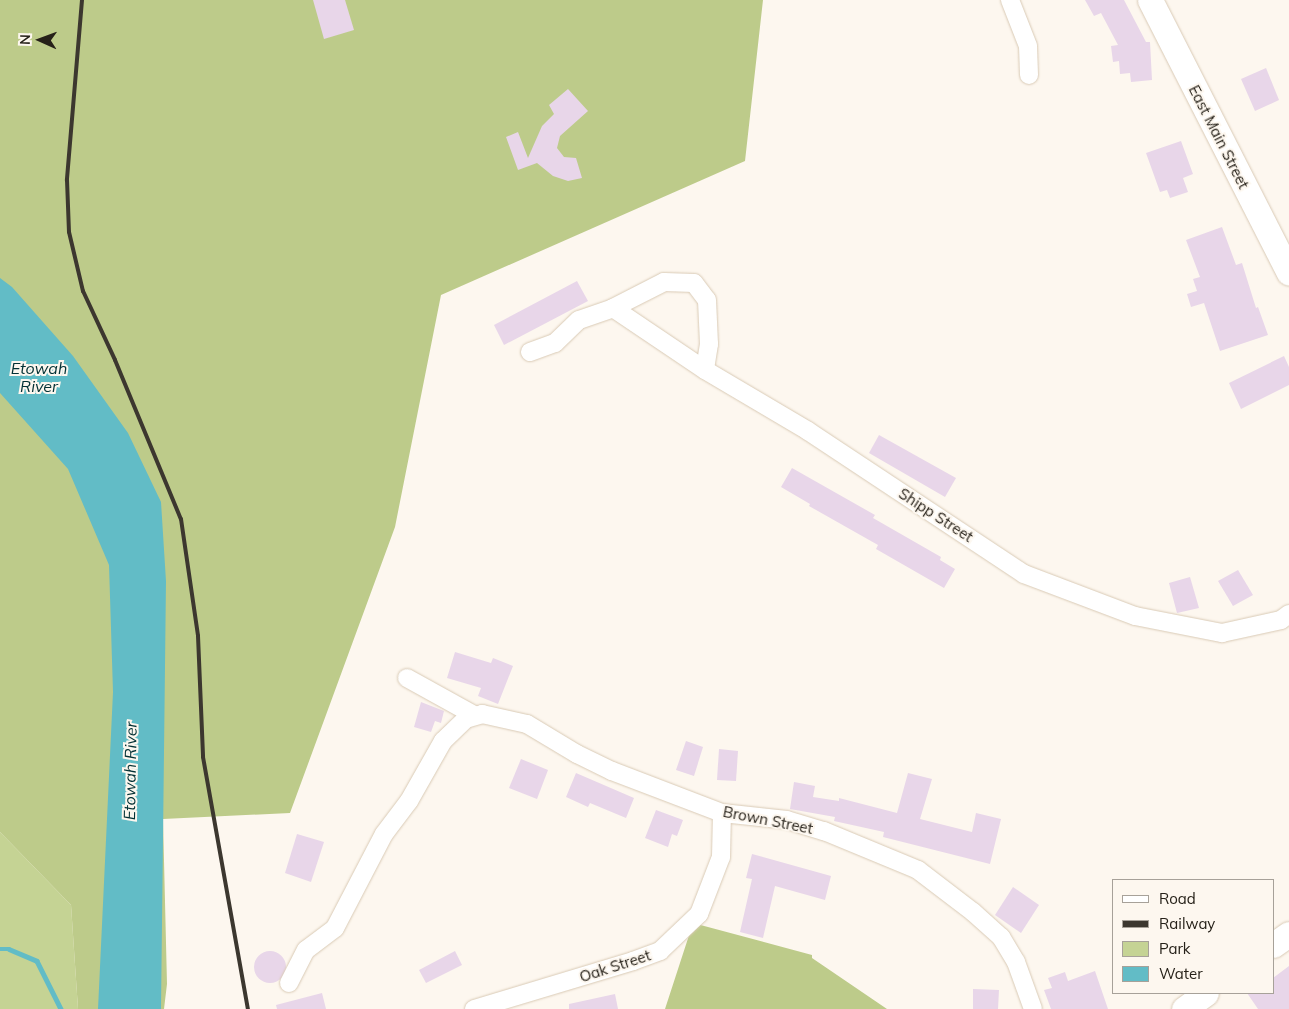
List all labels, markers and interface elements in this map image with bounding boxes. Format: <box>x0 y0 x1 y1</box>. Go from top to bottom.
north arrow <box>15 15 65 65</box>
text: N <box>16 34 34 45</box>
street label: East Main Street <box>1185 82 1253 192</box>
water label: Etowah River <box>11 358 67 396</box>
street label: Shipp Street <box>895 484 977 546</box>
water label: Etowah River <box>120 722 140 820</box>
street label: Brown Street <box>722 802 814 838</box>
legend <box>1112 879 1274 994</box>
text: Road <box>1159 889 1196 908</box>
text: Railway <box>1159 914 1215 933</box>
text: Park <box>1159 939 1191 958</box>
street label: Oak Street <box>577 946 653 986</box>
text: Water <box>1159 964 1203 983</box>

